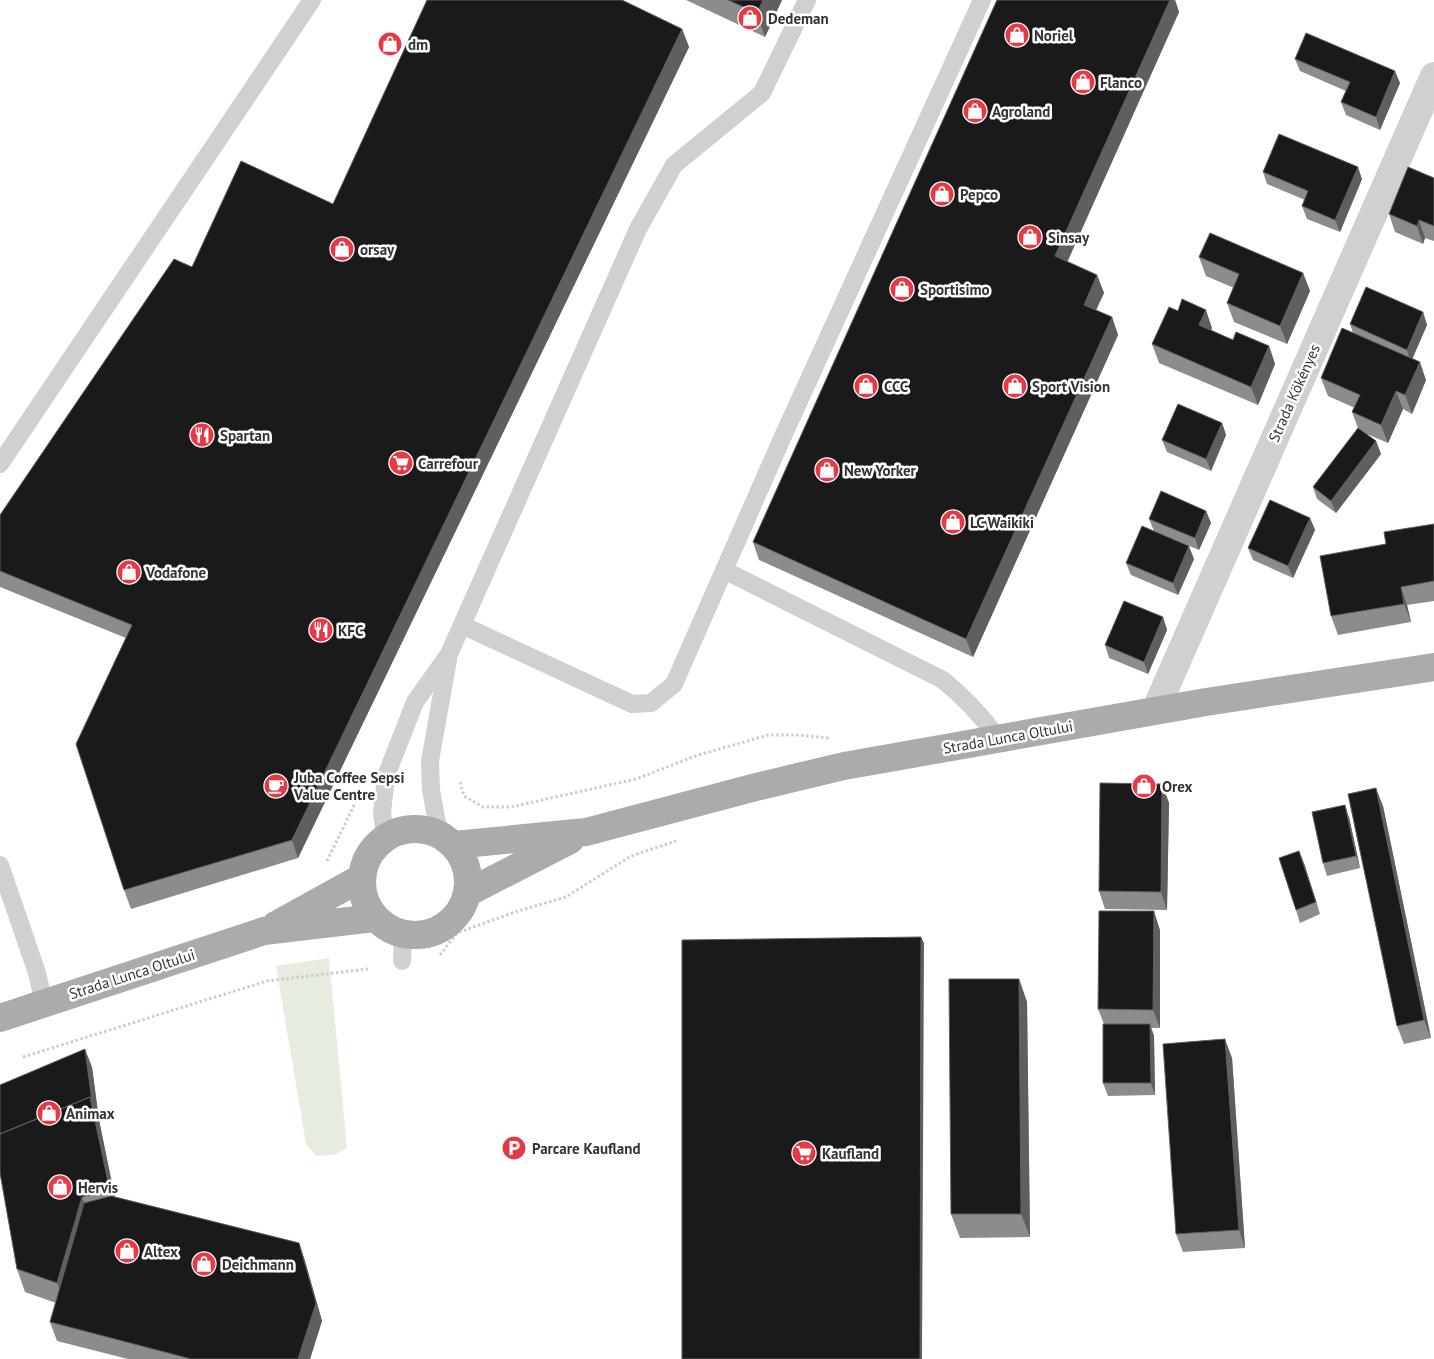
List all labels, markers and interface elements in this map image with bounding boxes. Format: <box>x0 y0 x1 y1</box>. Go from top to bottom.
shop icon: Dedeman <box>737 5 763 31</box>
place label: Dedeman <box>768 9 829 28</box>
shop icon: Noriel <box>1004 22 1030 48</box>
place label: Noriel <box>1034 26 1074 45</box>
shop icon: dm <box>377 31 403 57</box>
place label: dm <box>408 35 428 54</box>
shop icon: Flanco <box>1070 69 1096 95</box>
place label: Flanco <box>1100 73 1142 92</box>
shop icon: Agroland <box>962 98 988 124</box>
place label: Agroland <box>992 102 1050 121</box>
shop icon: Pepco <box>929 181 955 207</box>
place label: Pepco <box>960 185 998 204</box>
shop icon: Sinsay <box>1017 224 1043 250</box>
place label: Sinsay <box>1048 228 1090 247</box>
shop icon: orsay <box>329 236 355 262</box>
place label: orsay <box>360 240 395 259</box>
shop icon: Sportisimo <box>889 276 915 302</box>
place label: Sportisimo <box>920 280 990 299</box>
street label: Strada Kökényes <box>1264 341 1324 445</box>
shop icon: CCC <box>853 373 879 399</box>
shop icon: Sport Vision <box>1002 373 1028 399</box>
place label: CCC <box>884 377 909 396</box>
place label: Sport Vision <box>1032 377 1110 396</box>
restaurant icon: Spartan <box>189 422 215 448</box>
place label: Spartan <box>220 426 270 445</box>
supermarket icon: Carrefour <box>388 450 414 476</box>
place label: Carrefour <box>418 454 479 473</box>
shop icon: New Yorker <box>814 457 840 483</box>
place label: New Yorker <box>844 461 917 480</box>
shop icon: LC Waikiki <box>940 509 966 535</box>
place label: LC Waikiki <box>970 513 1034 532</box>
shop icon: Vodafone <box>116 559 142 585</box>
place label: Vodafone <box>145 563 206 582</box>
restaurant icon: KFC <box>308 617 334 643</box>
place label: KFC <box>338 621 364 640</box>
street label: Strada Lunca Oltului <box>942 716 1074 758</box>
place label: Juba Coffee Sepsi Value Centre <box>293 768 404 804</box>
cafe icon: Juba Coffee Sepsi Value Centre <box>263 773 289 799</box>
shop icon: Orex <box>1131 773 1157 799</box>
place label: Orex <box>1162 777 1193 796</box>
street label: Strada Lunca Oltului <box>67 945 197 1003</box>
shop icon: Animax <box>36 1100 62 1126</box>
place label: Animax <box>66 1104 115 1123</box>
parking icon: Parcare Kaufland <box>501 1135 527 1161</box>
place label: Parcare Kaufland <box>532 1139 641 1158</box>
supermarket icon: Kaufland <box>791 1140 817 1166</box>
place label: Kaufland <box>822 1144 879 1163</box>
shop icon: Hervis <box>47 1174 73 1200</box>
place label: Hervis <box>78 1178 118 1197</box>
shop icon: Altex <box>114 1238 140 1264</box>
place label: Altex <box>144 1242 178 1261</box>
shop icon: Deichmann <box>191 1251 217 1277</box>
place label: Deichmann <box>222 1255 294 1274</box>

